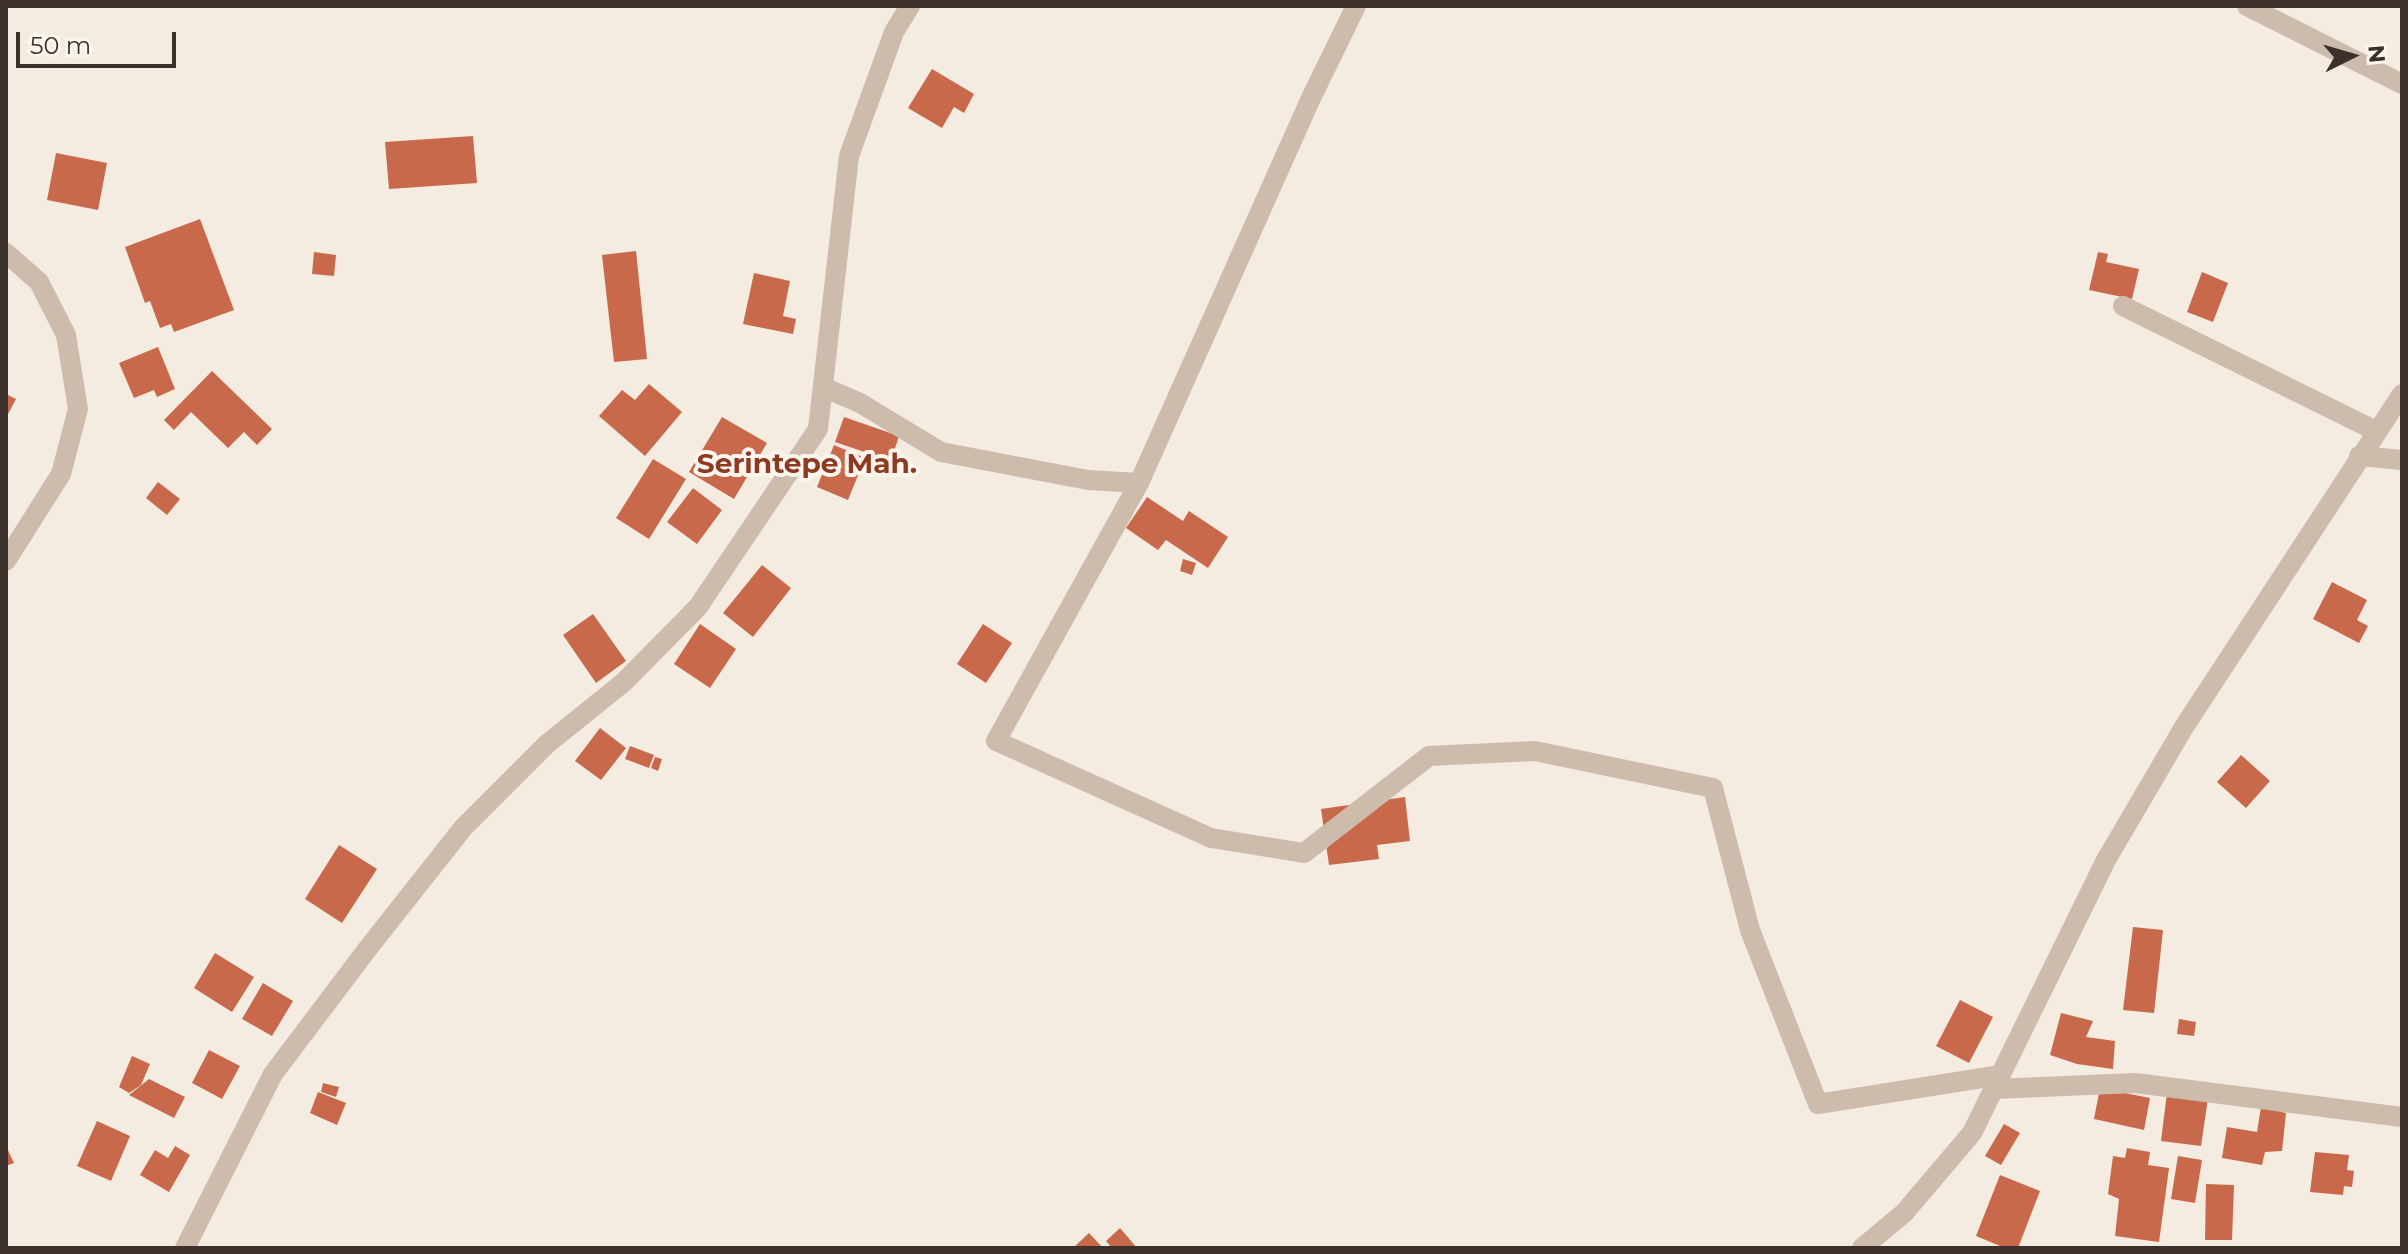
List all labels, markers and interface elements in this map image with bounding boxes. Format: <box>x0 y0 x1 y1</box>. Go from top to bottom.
scale bar <box>20 16 180 66</box>
north arrow <box>2312 16 2392 96</box>
text: 50 m <box>30 31 91 60</box>
text: N <box>2362 44 2391 64</box>
district label: Serintepe Mah. <box>697 448 917 482</box>

